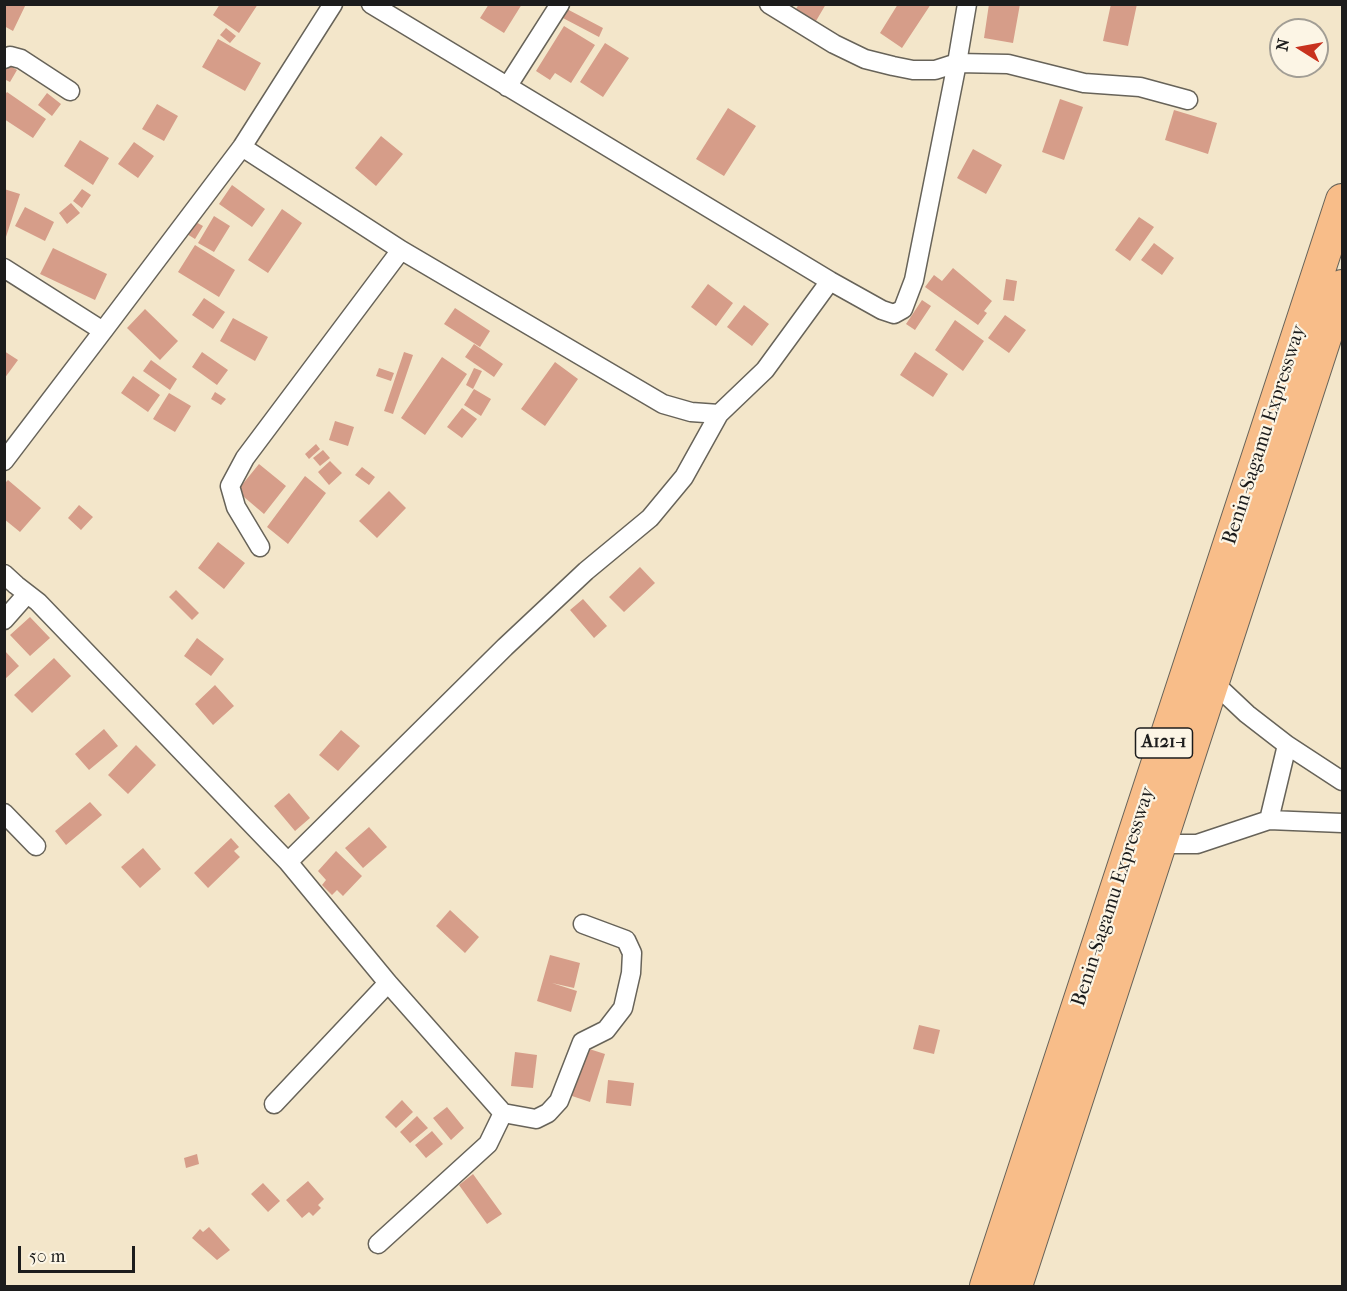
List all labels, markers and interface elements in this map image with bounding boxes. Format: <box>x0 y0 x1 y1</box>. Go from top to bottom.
north arrow <box>1269 18 1329 78</box>
text: N <box>1272 37 1293 53</box>
street label: Benin-Sagamu Expressway <box>1218 322 1312 548</box>
road number: A121-1 <box>1136 728 1192 758</box>
street label: Benin-Sagamu Expressway <box>1067 784 1161 1010</box>
scale bar <box>21 1234 138 1272</box>
text: 50 m <box>29 1246 65 1267</box>

